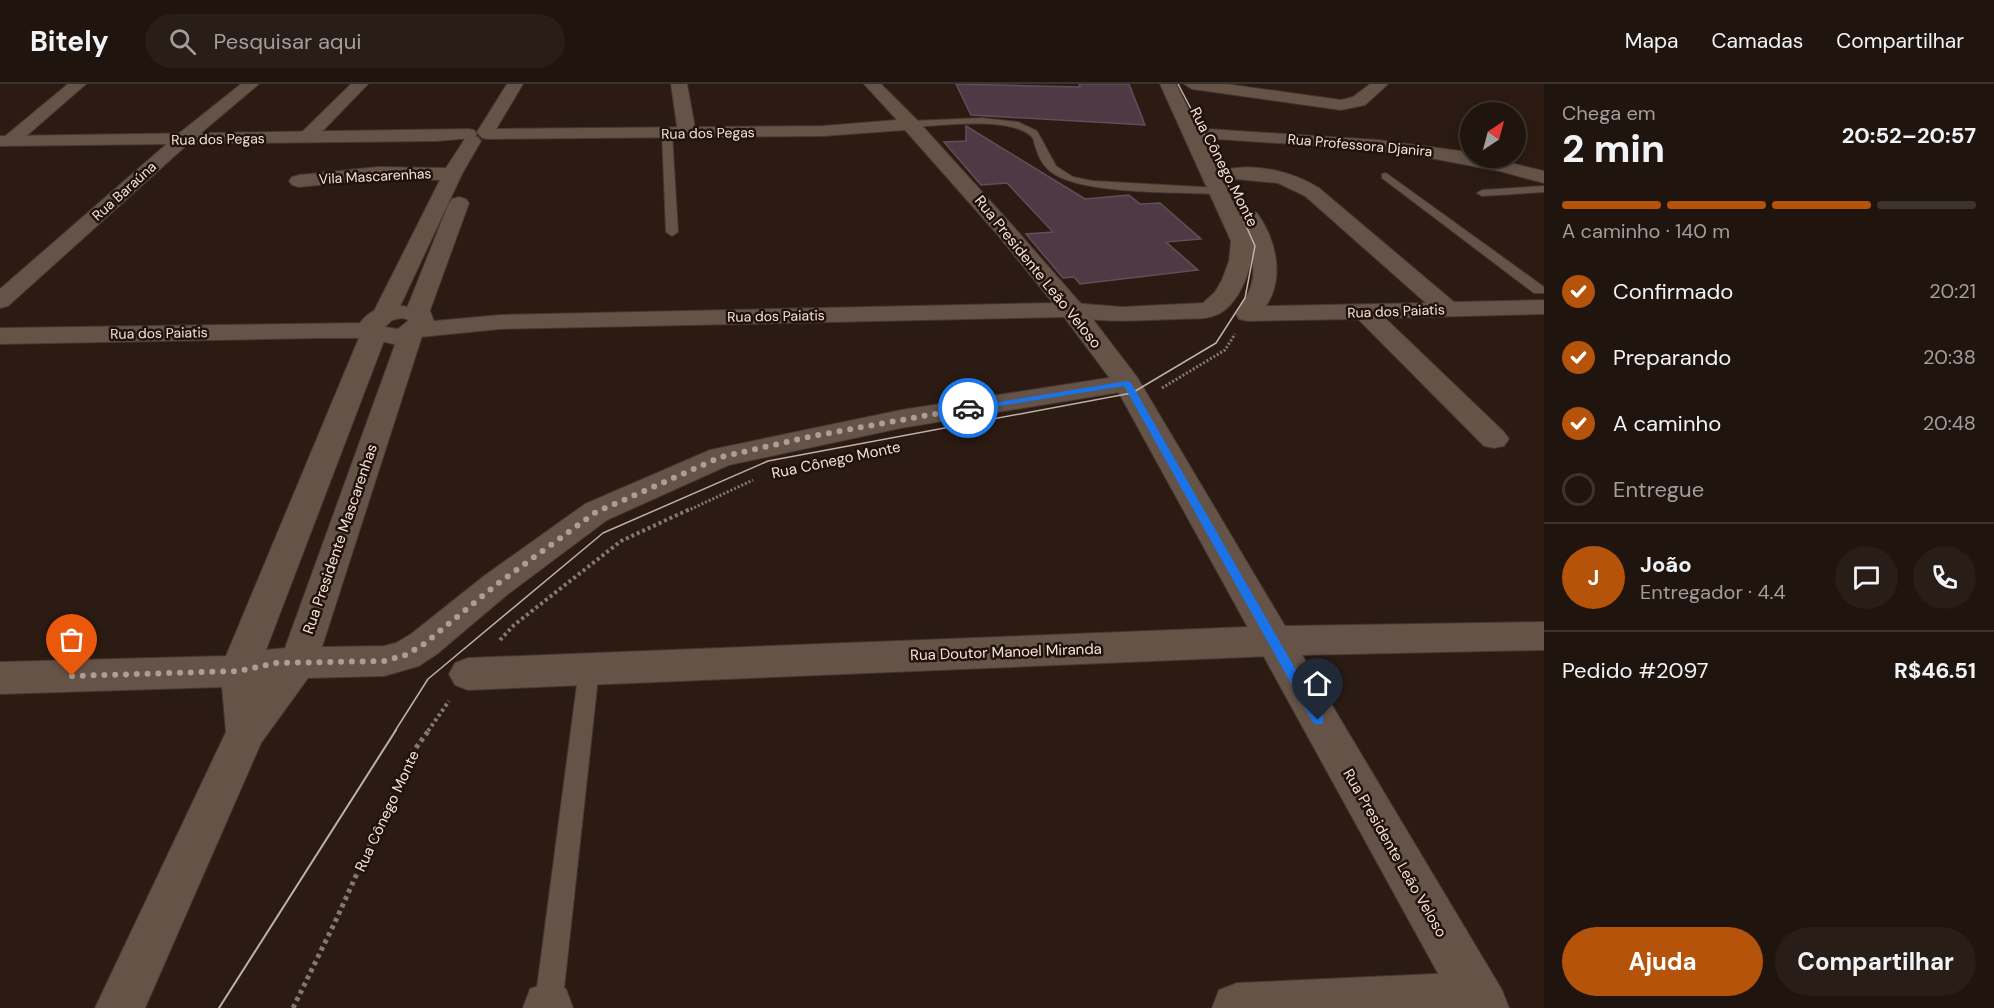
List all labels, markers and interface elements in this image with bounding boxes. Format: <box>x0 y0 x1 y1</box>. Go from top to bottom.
search box <box>145 14 565 68</box>
text: Bitely <box>30 23 109 60</box>
icon: search <box>166 25 199 58</box>
text: Pesquisar aqui <box>214 27 362 56</box>
text: Mapa <box>1625 27 1678 55</box>
text: Camadas <box>1711 27 1803 55</box>
text: Compartilhar <box>1836 27 1964 55</box>
text: Chega em <box>1562 100 1656 126</box>
north arrow <box>1460 102 1526 168</box>
map controls <box>1460 102 1526 168</box>
street label: Rua Cônego Monte <box>1185 104 1263 230</box>
text: 20:52–20:57 <box>1842 121 1976 150</box>
street label: Rua dos Pegas <box>661 123 755 143</box>
text: 2 min <box>1562 123 1665 174</box>
street label: Rua dos Pegas <box>171 129 265 149</box>
street label: Rua Professora Djanira <box>1287 130 1433 160</box>
street label: Rua Baraúna <box>88 157 160 225</box>
street label: Vila Mascarenhas <box>318 164 432 188</box>
street label: Rua Presidente Leão Veloso <box>970 191 1106 353</box>
text: A caminho · 140 m <box>1562 218 1730 244</box>
icon: check <box>1562 275 1595 308</box>
text: Confirmado <box>1613 277 1733 306</box>
text: 20:21 <box>1929 278 1976 304</box>
street label: Rua dos Paiatis <box>1347 300 1445 322</box>
street label: Rua dos Paiatis <box>727 306 825 326</box>
street label: Rua dos Paiatis <box>110 323 208 343</box>
icon: check <box>1562 341 1595 374</box>
text: Preparando <box>1613 343 1731 372</box>
text: 20:38 <box>1923 344 1976 370</box>
courier <box>938 378 998 438</box>
icon: car <box>952 392 985 425</box>
icon: check <box>1562 407 1595 440</box>
text: A caminho <box>1613 409 1721 438</box>
text: 20:48 <box>1923 410 1976 436</box>
street label: Rua Cônego Monte <box>770 437 902 483</box>
street label: Rua Presidente Mascarenhas <box>298 441 382 637</box>
text: Entregue <box>1613 475 1704 504</box>
button: chat <box>1835 546 1898 609</box>
button: phone <box>1913 546 1976 609</box>
text: João <box>1640 550 1692 579</box>
text: J <box>1588 563 1599 592</box>
text: Entregador · 4.4 <box>1640 579 1786 605</box>
pin <box>46 614 97 676</box>
icon: bag <box>55 623 88 656</box>
street label: Rua Doutor Manoel Miranda <box>910 639 1102 665</box>
text: Pedido #2097 <box>1562 656 1709 685</box>
text: R$46.51 <box>1894 656 1976 685</box>
pin <box>1292 658 1343 720</box>
icon: home <box>1301 667 1334 700</box>
street label: Rua Cônego Monte <box>350 747 424 875</box>
street label: Rua Presidente Leão Veloso <box>1338 765 1452 941</box>
button: Ajuda <box>1562 927 1763 996</box>
button: Compartilhar <box>1775 927 1976 996</box>

